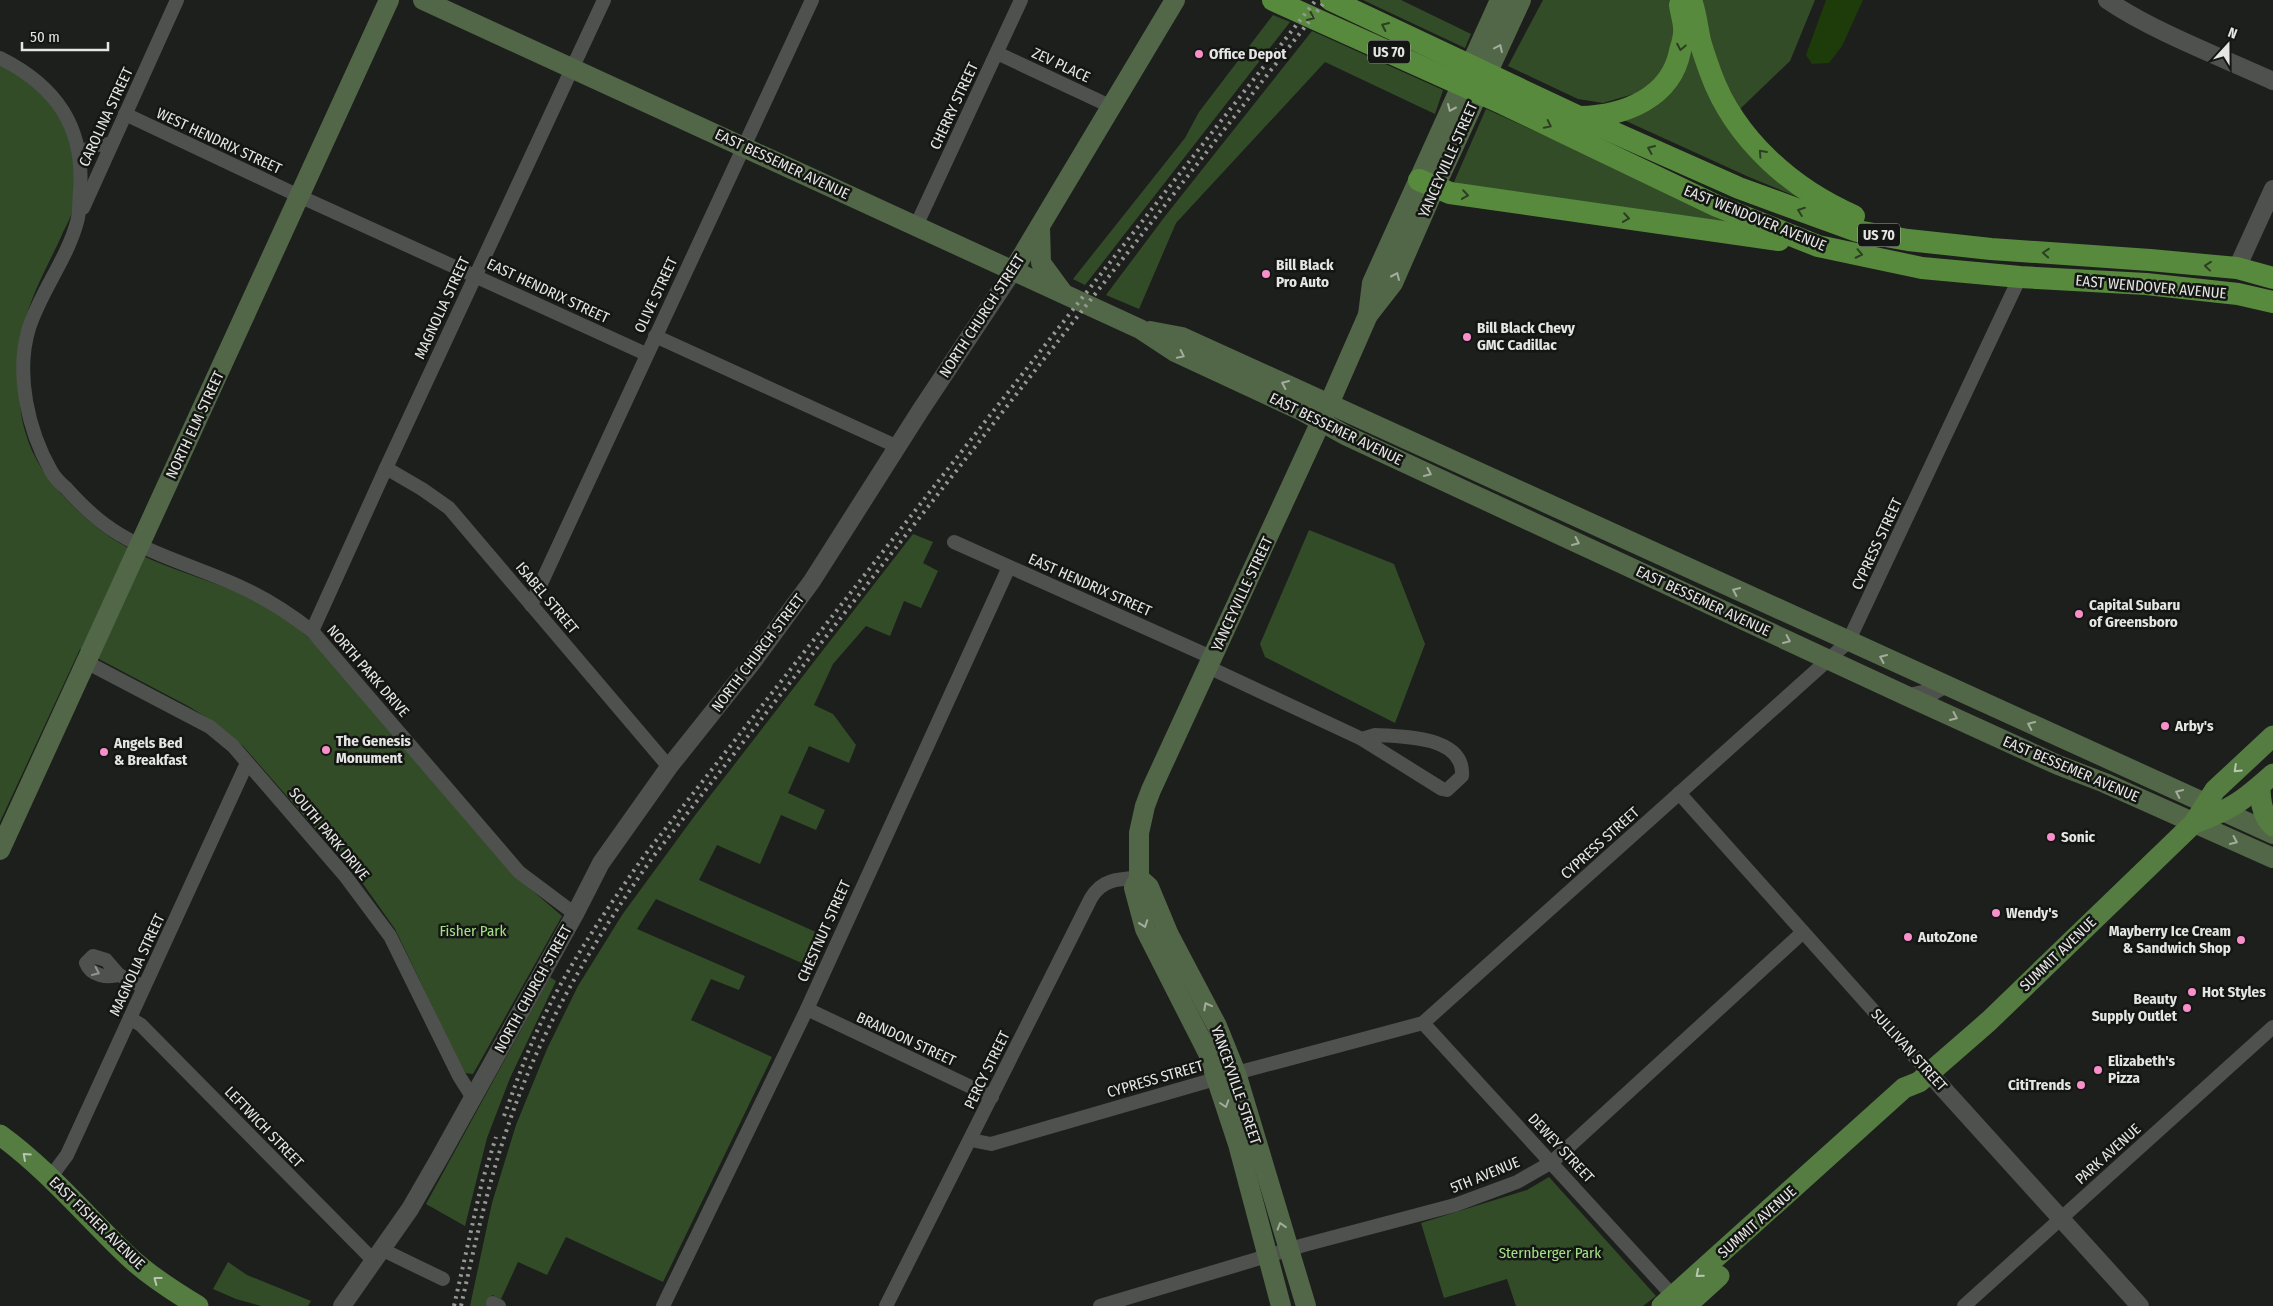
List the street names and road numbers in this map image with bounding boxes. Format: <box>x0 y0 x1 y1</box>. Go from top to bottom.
road number: US 70 <box>1368 41 1410 64</box>
street label: ZEV PLACE <box>1029 44 1093 86</box>
street label: CHERRY STREET <box>926 60 982 152</box>
street label: CAROLINA STREET <box>75 65 137 169</box>
street label: YANCEYVILLE STREET <box>1414 99 1482 221</box>
street label: WEST HENDRIX STREET <box>154 104 284 178</box>
street label: EAST BESSEMER AVENUE <box>712 125 852 203</box>
street label: EAST WENDOVER AVENUE <box>1681 181 1829 255</box>
road number: US 70 <box>1858 224 1900 246</box>
street label: NORTH CHURCH STREET <box>936 251 1029 381</box>
street label: MAGNOLIA STREET <box>410 254 474 362</box>
street label: OLIVE STREET <box>631 254 681 336</box>
street label: EAST HENDRIX STREET <box>484 255 612 327</box>
street label: EAST WENDOVER AVENUE <box>2075 271 2227 303</box>
street label: NORTH ELM STREET <box>162 368 228 482</box>
street label: EAST BESSEMER AVENUE <box>1266 389 1406 469</box>
street label: CYPRESS STREET <box>1848 495 1906 593</box>
street label: YANCEYVILLE STREET <box>1208 534 1276 654</box>
street label: EAST HENDRIX STREET <box>1026 550 1154 620</box>
street label: ISABEL STREET <box>512 559 582 637</box>
street label: EAST BESSEMER AVENUE <box>1633 562 1773 640</box>
street label: NORTH CHURCH STREET <box>708 590 808 716</box>
street label: NORTH PARK DRIVE <box>323 621 413 721</box>
street label: EAST BESSEMER AVENUE <box>2000 732 2142 806</box>
street label: SOUTH PARK DRIVE <box>285 784 373 884</box>
street label: CYPRESS STREET <box>1557 803 1643 883</box>
street label: CHESTNUT STREET <box>794 877 854 985</box>
street label: MAGNOLIA STREET <box>105 911 169 1019</box>
street label: SUMMIT AVENUE <box>2016 913 2100 995</box>
street label: NORTH CHURCH STREET <box>490 922 576 1056</box>
street label: SULLIVAN STREET <box>1867 1005 1951 1095</box>
street label: BRANDON STREET <box>854 1008 959 1070</box>
street label: YANCEYVILLE STREET <box>1207 1023 1265 1147</box>
street label: PERCY STREET <box>960 1028 1014 1112</box>
street label: CYPRESS STREET <box>1105 1057 1205 1101</box>
street label: LEFTWICH STREET <box>221 1083 307 1171</box>
street label: DEWEY STREET <box>1524 1110 1598 1186</box>
street label: PARK AVENUE <box>2072 1120 2144 1188</box>
street label: 5TH AVENUE <box>1448 1153 1522 1197</box>
street label: EAST FISHER AVENUE <box>46 1173 148 1273</box>
street label: SUMMIT AVENUE <box>1714 1182 1800 1262</box>

